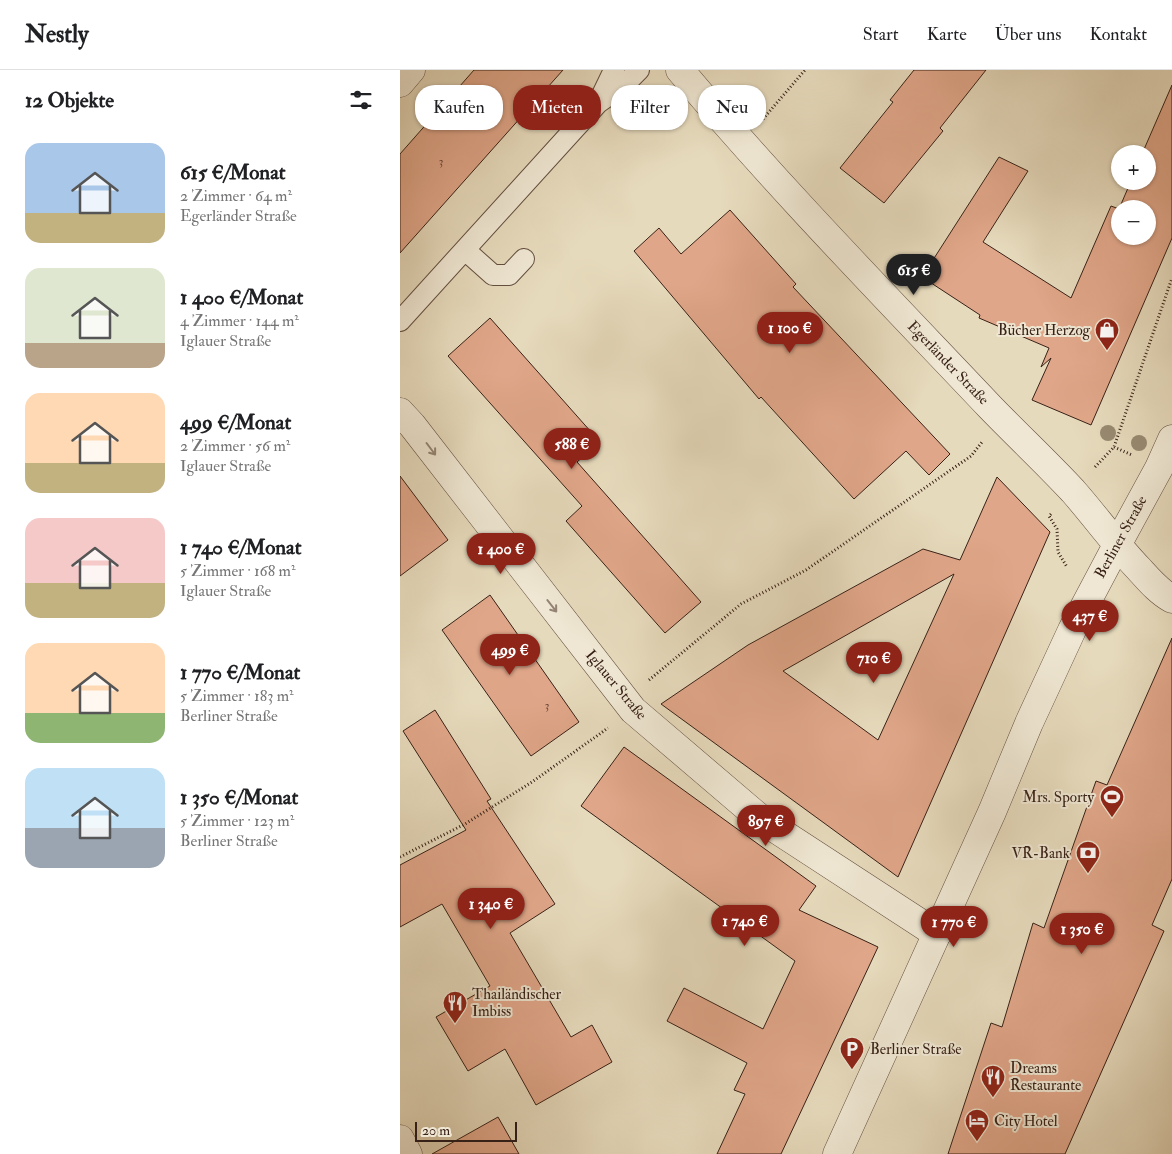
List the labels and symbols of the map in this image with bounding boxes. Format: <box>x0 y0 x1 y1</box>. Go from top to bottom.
house number: 3 <box>439 154 443 169</box>
pin: 615 € <box>879 254 949 296</box>
pin: 1 100 € <box>744 312 836 354</box>
street label: Egerländer Straße <box>903 317 993 409</box>
shop icon: Bücher Herzog <box>1094 317 1120 351</box>
place label: Bücher Herzog <box>998 321 1091 340</box>
pin: 588 € <box>537 428 607 470</box>
one-way arrow <box>426 442 437 455</box>
street label: Berliner Straße <box>1091 492 1151 582</box>
pin: 1 400 € <box>455 532 547 575</box>
one-way arrow <box>546 599 557 612</box>
pin: 437 € <box>1055 600 1125 642</box>
pin: 499 € <box>475 634 545 676</box>
pin: 710 € <box>839 642 909 684</box>
street label: Iglauer Straße <box>581 646 651 724</box>
house number: 3 <box>545 698 549 713</box>
sports icon: Mrs. Sporty <box>1099 784 1125 818</box>
place label: Mrs. Sporty <box>1022 788 1094 808</box>
pin: 897 € <box>731 804 801 847</box>
bank icon: VR-Bank <box>1075 840 1101 874</box>
place label: VR-Bank <box>1011 844 1070 863</box>
pin: 1 340 € <box>445 888 537 930</box>
pin: 1 740 € <box>699 904 791 947</box>
pin: 1 770 € <box>908 906 1000 948</box>
pin: 1 350 € <box>1036 912 1128 955</box>
place label: Thailändischer Imbiss <box>472 985 562 1021</box>
restaurant icon: Thailändischer Imbiss <box>442 990 468 1024</box>
parking icon: Berliner Straße <box>839 1036 865 1070</box>
place label: Berliner Straße <box>870 1040 962 1059</box>
place label: Dreams Restaurante <box>1010 1059 1081 1095</box>
restaurant icon: Dreams Restaurante <box>980 1064 1006 1098</box>
hotel icon: City Hotel <box>964 1108 990 1142</box>
place label: City Hotel <box>994 1112 1058 1131</box>
scale bar <box>415 1119 518 1142</box>

